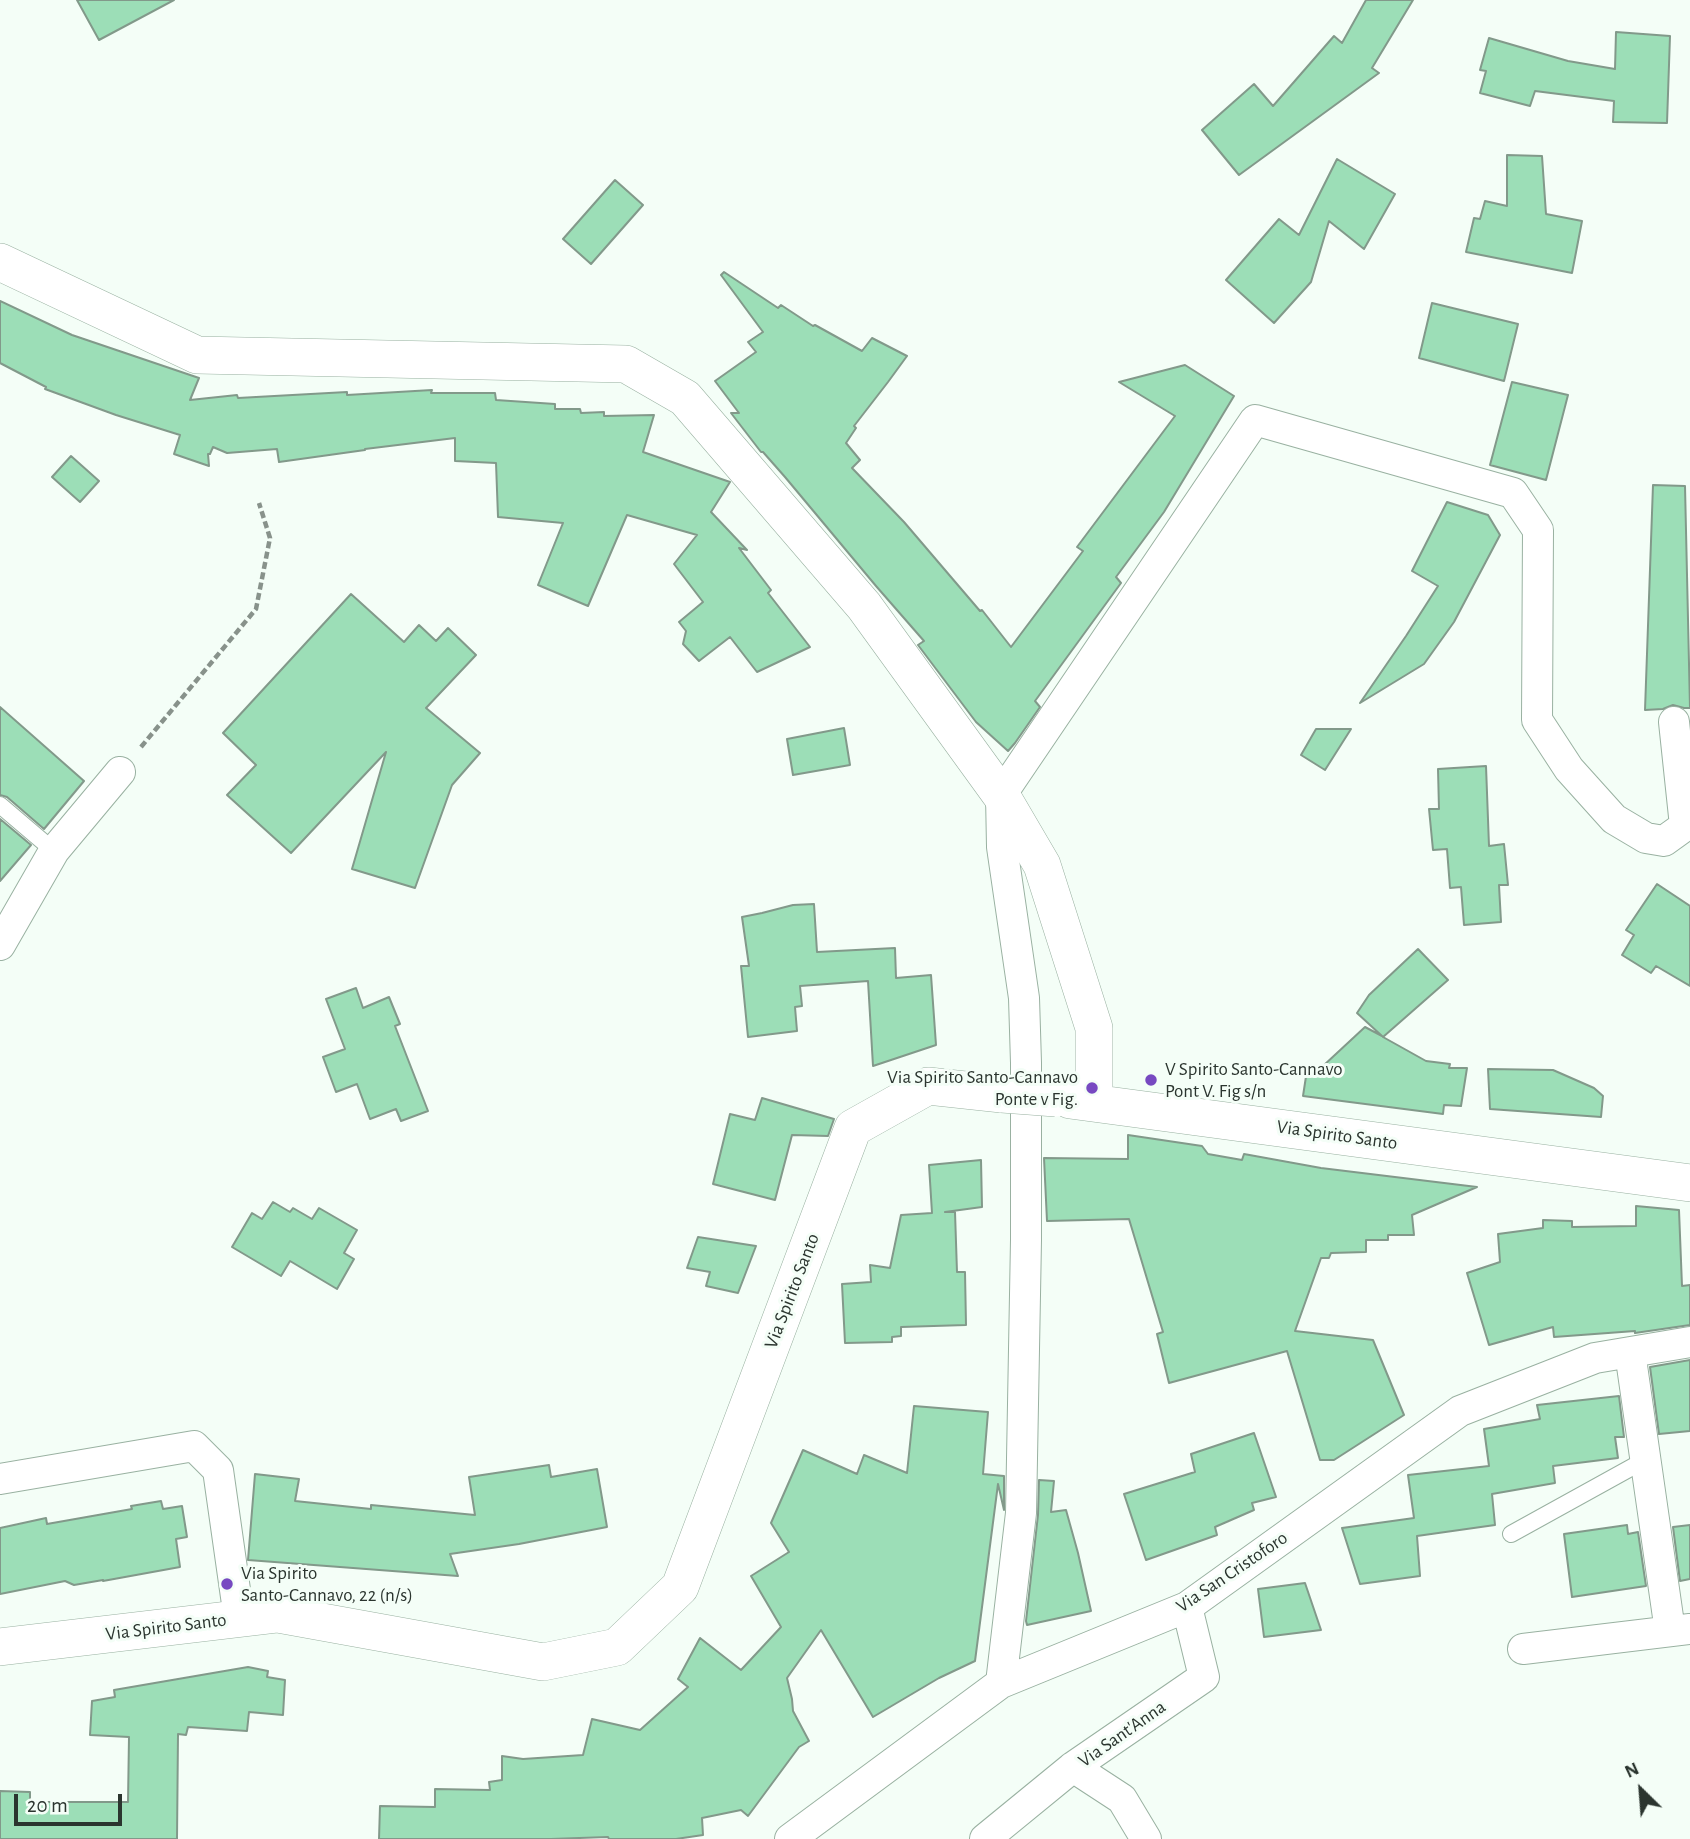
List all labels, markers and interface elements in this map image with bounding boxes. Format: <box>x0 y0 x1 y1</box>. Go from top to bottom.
place label: V Spirito Santo-Cannavo Pont V. Fig s/n <box>1165 1058 1343 1102</box>
place label: Via Spirito Santo-Cannavo Ponte v Fig. <box>887 1066 1078 1110</box>
marker: V Spirito Santo-Cannavo Pont V. Fig s/n <box>1143 1072 1159 1088</box>
marker: Via Spirito Santo-Cannavo Ponte v Fig. <box>1084 1080 1100 1096</box>
street label: Via Spirito Santo <box>1275 1115 1399 1155</box>
street label: Via Spirito Santo <box>760 1230 824 1352</box>
street label: Via San Cristoforo <box>1172 1526 1292 1618</box>
place label: Via Spirito Santo-Cannavo, 22 (n/s) <box>241 1562 413 1606</box>
marker: Via Spirito Santo-Cannavo, 22 (n/s) <box>219 1576 235 1592</box>
street label: Via Spirito Santo <box>104 1608 228 1646</box>
street label: Via Sant'Anna <box>1074 1696 1170 1772</box>
north arrow <box>1606 1755 1676 1825</box>
text: N <box>1622 1759 1642 1782</box>
scale bar <box>18 1780 126 1824</box>
text: 20 m <box>27 1795 68 1816</box>

